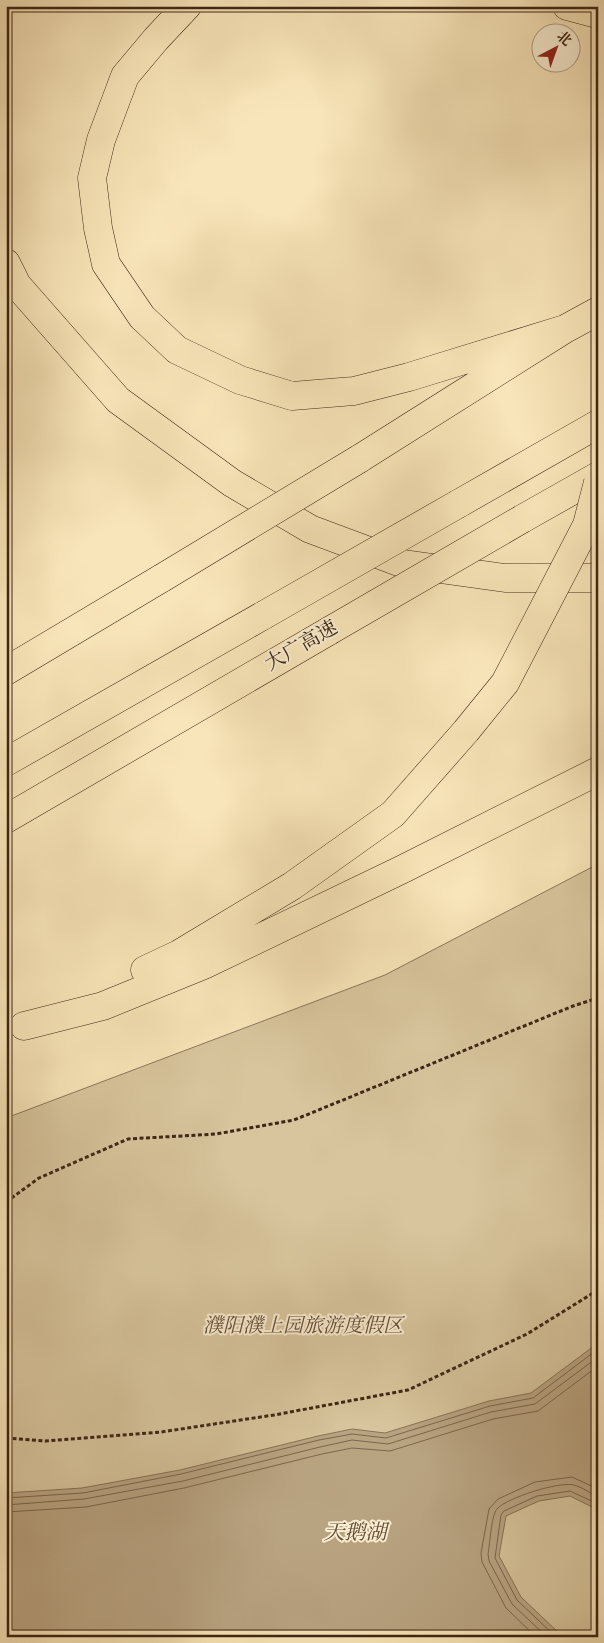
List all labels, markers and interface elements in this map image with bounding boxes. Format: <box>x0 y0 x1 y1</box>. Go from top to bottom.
north arrow <box>532 22 582 72</box>
text: 北 <box>551 28 575 52</box>
street label: 大广高速 <box>260 614 344 680</box>
park label: 濮阳濮上园旅游度假区 <box>203 1313 406 1342</box>
water label: 天鹅湖 <box>324 1519 390 1549</box>

